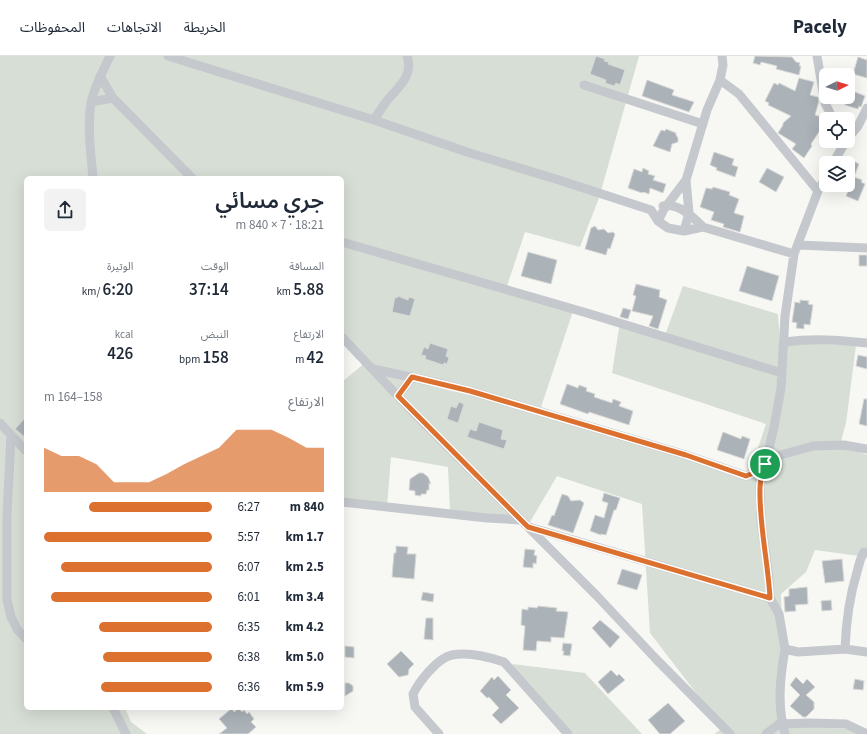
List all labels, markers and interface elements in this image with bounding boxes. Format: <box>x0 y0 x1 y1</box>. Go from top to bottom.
text: Pacely <box>793 14 847 41</box>
text: المحفوظات <box>20 18 85 38</box>
text: الاتجاهات <box>107 18 162 38</box>
text: الخريطة <box>184 18 226 38</box>
north arrow <box>819 68 855 104</box>
map controls <box>819 68 855 192</box>
button: locate <box>819 112 855 148</box>
button: layers <box>819 156 855 192</box>
text: جري مسائي <box>215 185 324 217</box>
button: share <box>44 189 86 231</box>
text: 18:21 · 7 × 840 m <box>236 216 324 234</box>
text: الوتيرة <box>107 259 133 274</box>
text: الوقت <box>201 259 229 274</box>
text: المسافة <box>289 259 324 274</box>
text: 6:20 <box>103 278 133 302</box>
text: 37:14 <box>189 278 229 302</box>
text: 5.88 <box>293 278 324 302</box>
text: /km <box>82 284 103 299</box>
text: km <box>276 284 293 299</box>
text: kcal <box>115 327 133 342</box>
text: النبض <box>201 327 229 342</box>
text: الارتفاع <box>294 327 324 342</box>
text: 426 <box>107 342 133 366</box>
text: 158 <box>203 346 229 370</box>
text: 42 <box>307 346 324 370</box>
text: bpm <box>179 352 203 367</box>
text: m <box>295 352 307 367</box>
text: 158–164 m <box>44 388 102 406</box>
text: الارتفاع <box>288 393 324 411</box>
pin <box>748 447 782 481</box>
icon: arrive <box>754 453 776 475</box>
text: 6:27 <box>237 498 260 516</box>
text: 840 m <box>290 498 324 516</box>
text: 5:57 <box>237 528 260 546</box>
text: 1.7 km <box>285 528 324 546</box>
text: 6:07 <box>237 558 260 576</box>
text: 2.5 km <box>285 558 324 576</box>
text: 6:01 <box>237 588 260 606</box>
text: 3.4 km <box>285 588 324 606</box>
text: 6:35 <box>237 618 260 636</box>
text: 4.2 km <box>285 618 324 636</box>
text: 6:38 <box>237 648 260 666</box>
text: 5.0 km <box>285 648 324 666</box>
text: 6:36 <box>237 678 260 696</box>
text: 5.9 km <box>285 678 324 696</box>

